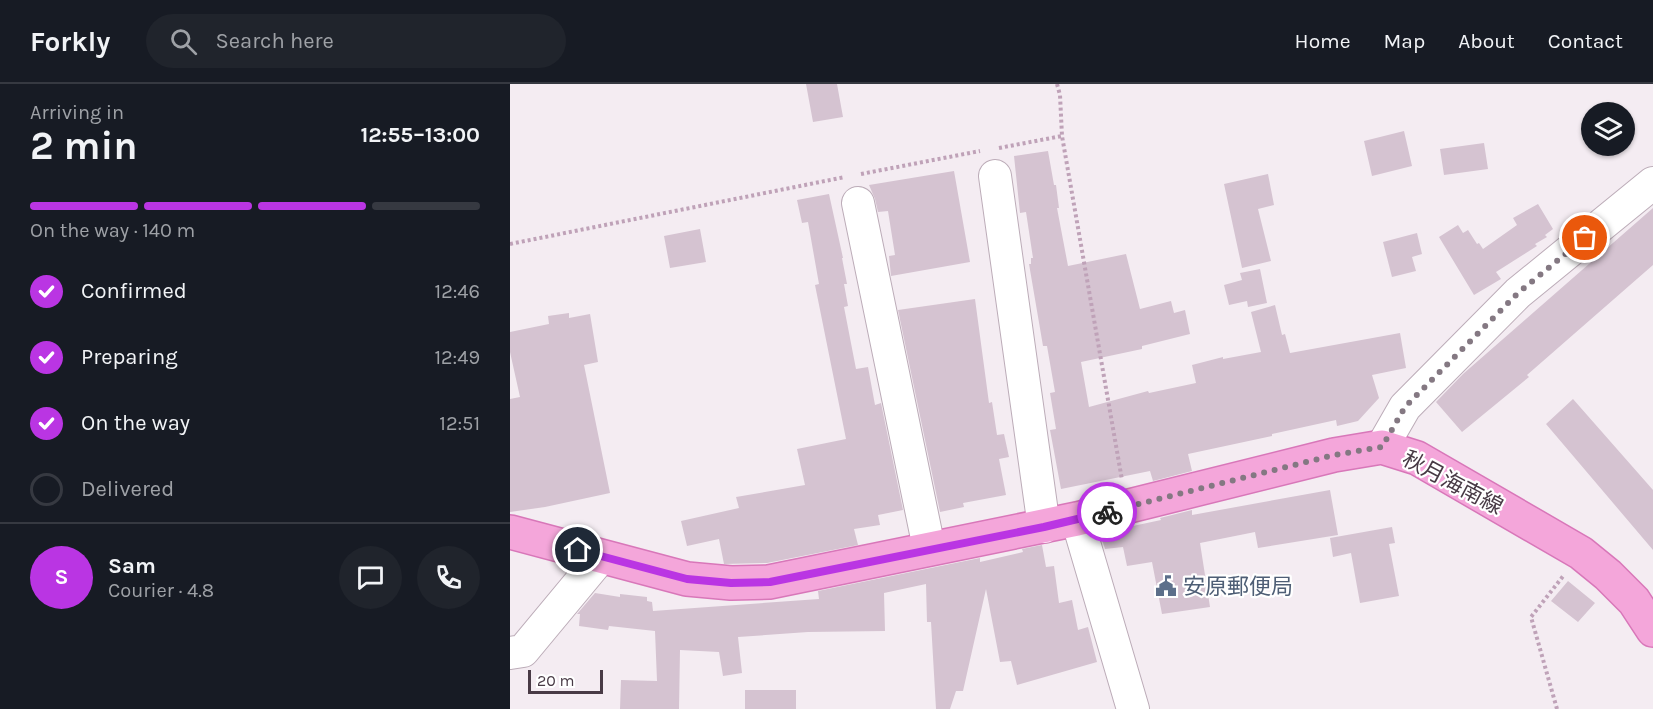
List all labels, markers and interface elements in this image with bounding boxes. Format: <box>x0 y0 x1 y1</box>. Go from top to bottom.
search box <box>146 14 566 68</box>
text: Forkly <box>30 25 110 58</box>
icon: search <box>167 25 200 58</box>
text: Search here <box>215 28 334 54</box>
text: Home <box>1295 29 1351 53</box>
text: Map <box>1384 29 1425 53</box>
text: About <box>1458 29 1515 53</box>
text: Contact <box>1548 29 1623 53</box>
text: Arriving in <box>30 101 124 124</box>
map controls <box>1581 102 1635 156</box>
button: layers <box>1581 102 1635 156</box>
text: 12:55–13:00 <box>360 122 480 148</box>
text: 2 min <box>30 123 138 169</box>
pin <box>1559 212 1610 263</box>
text: On the way · 140 m <box>30 219 195 242</box>
icon: bag <box>1568 221 1601 254</box>
icon: check <box>30 275 63 308</box>
text: Confirmed <box>81 278 187 304</box>
text: 12:46 <box>435 280 480 303</box>
icon: check <box>30 341 63 374</box>
text: Preparing <box>81 344 178 370</box>
text: 12:49 <box>434 346 480 369</box>
icon: check <box>30 407 63 440</box>
text: On the way <box>81 410 190 436</box>
text: 12:51 <box>439 412 480 435</box>
street label: 秋月海南線 <box>1398 446 1507 520</box>
text: Delivered <box>81 476 174 502</box>
courier <box>1077 482 1137 542</box>
icon: bike <box>1091 496 1124 529</box>
pin <box>552 524 603 575</box>
icon: home <box>561 533 594 566</box>
button: chat <box>339 546 402 609</box>
button: phone <box>417 546 480 609</box>
text: Sam <box>108 553 156 579</box>
text: S <box>54 564 69 590</box>
public building icon: 安原郵便局 <box>1154 574 1178 598</box>
place label: 安原郵便局 <box>1183 574 1293 600</box>
text: Courier · 4.8 <box>108 579 214 602</box>
scale bar <box>528 667 603 694</box>
text: 20 m <box>537 671 575 690</box>

